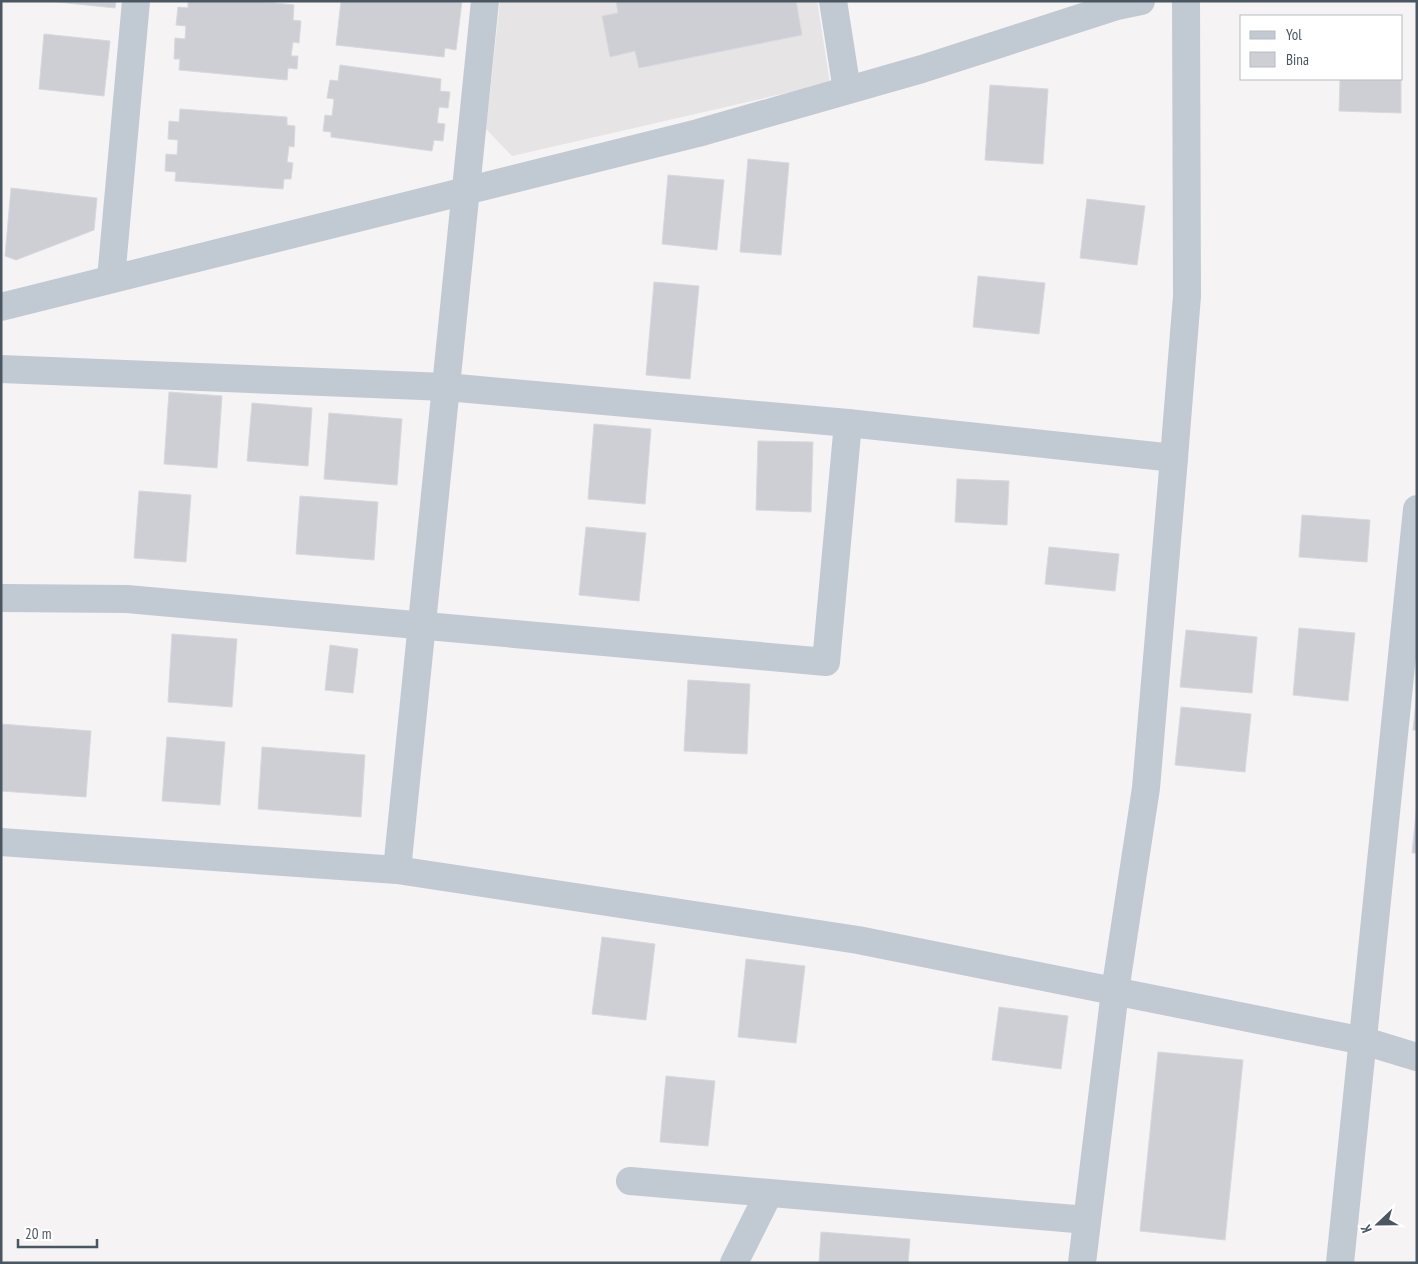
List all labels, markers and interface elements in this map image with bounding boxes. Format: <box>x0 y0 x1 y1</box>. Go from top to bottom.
legend <box>1240 15 1403 80</box>
text: Yol <box>1286 25 1302 44</box>
text: Bina <box>1286 50 1309 69</box>
north arrow <box>1353 1199 1403 1249</box>
scale bar <box>18 1216 96 1248</box>
text: K <box>1356 1221 1376 1236</box>
text: 20 m <box>25 1224 51 1243</box>

